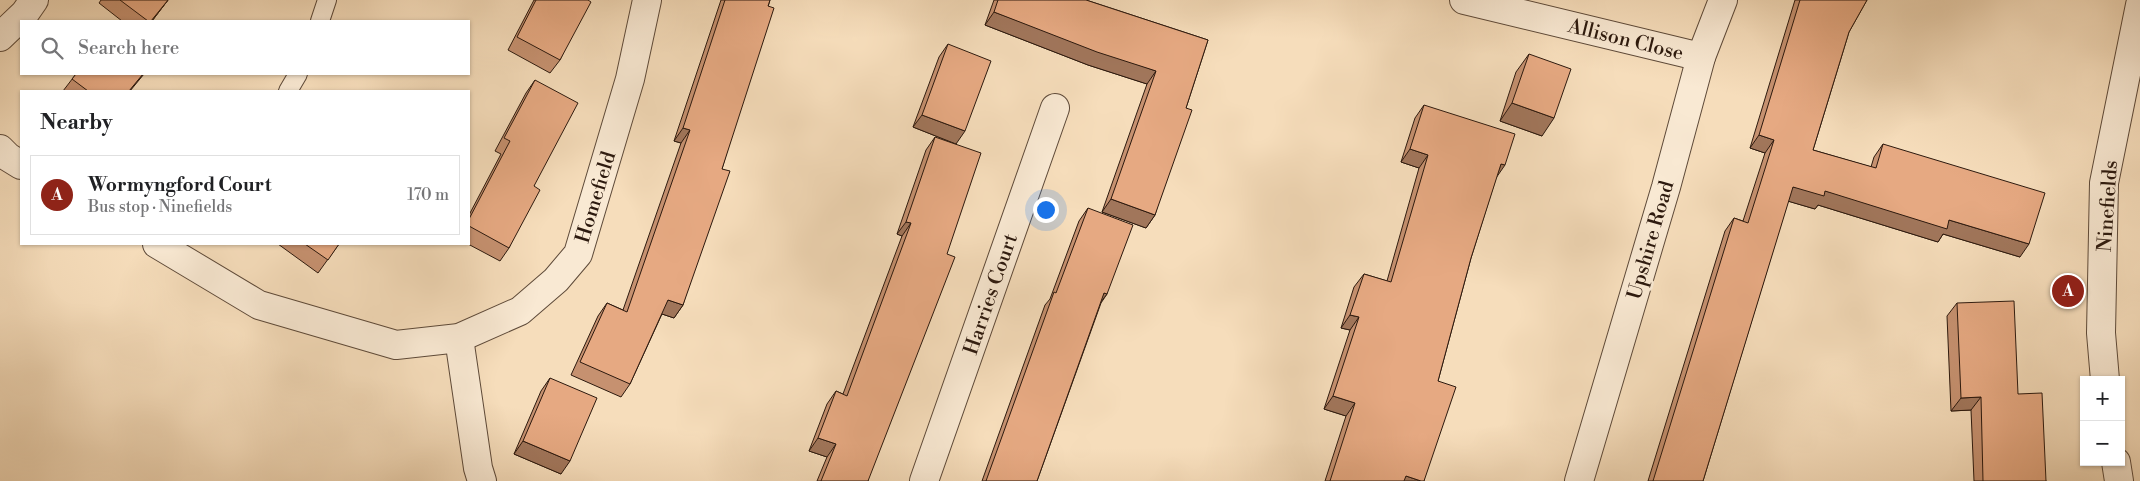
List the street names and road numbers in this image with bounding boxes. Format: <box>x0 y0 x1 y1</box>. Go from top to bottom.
street label: Allison Close <box>1564 14 1686 67</box>
street label: Homefield <box>571 148 622 246</box>
street label: Ninefields <box>2093 159 2124 253</box>
street label: Upshire Road <box>1623 178 1680 303</box>
street label: Harries Court <box>959 231 1024 358</box>

